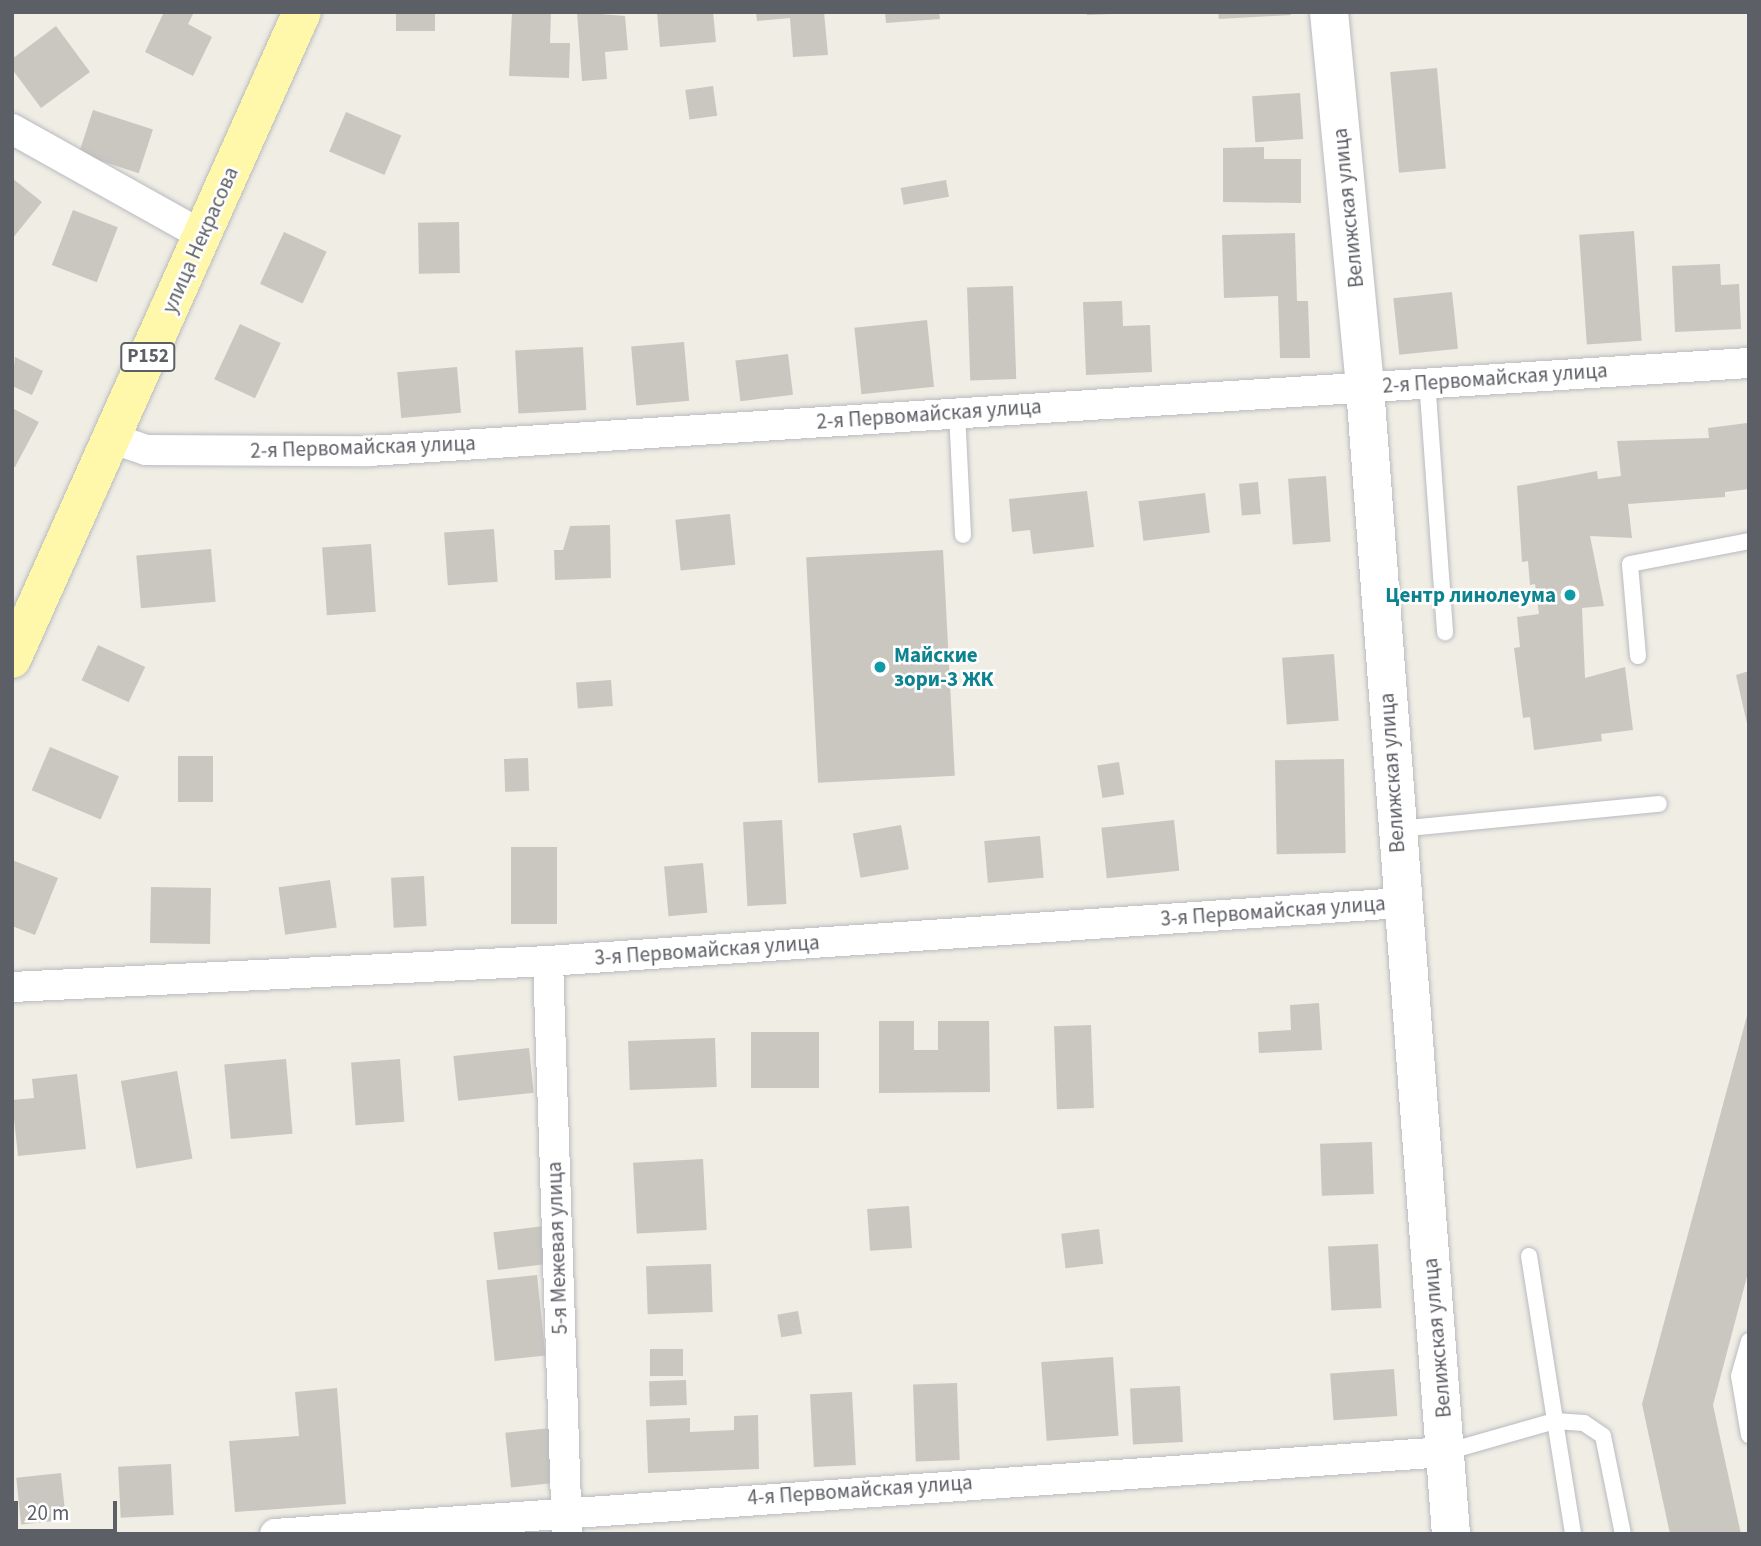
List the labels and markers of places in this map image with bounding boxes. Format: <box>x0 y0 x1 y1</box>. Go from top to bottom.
place label: Центр линолеума <box>1385 582 1556 608</box>
marker: Центр линолеума <box>1562 587 1578 603</box>
place label: Майские зори-3 ЖК <box>894 642 993 692</box>
marker: Майские зори-3 ЖК <box>872 659 888 675</box>

